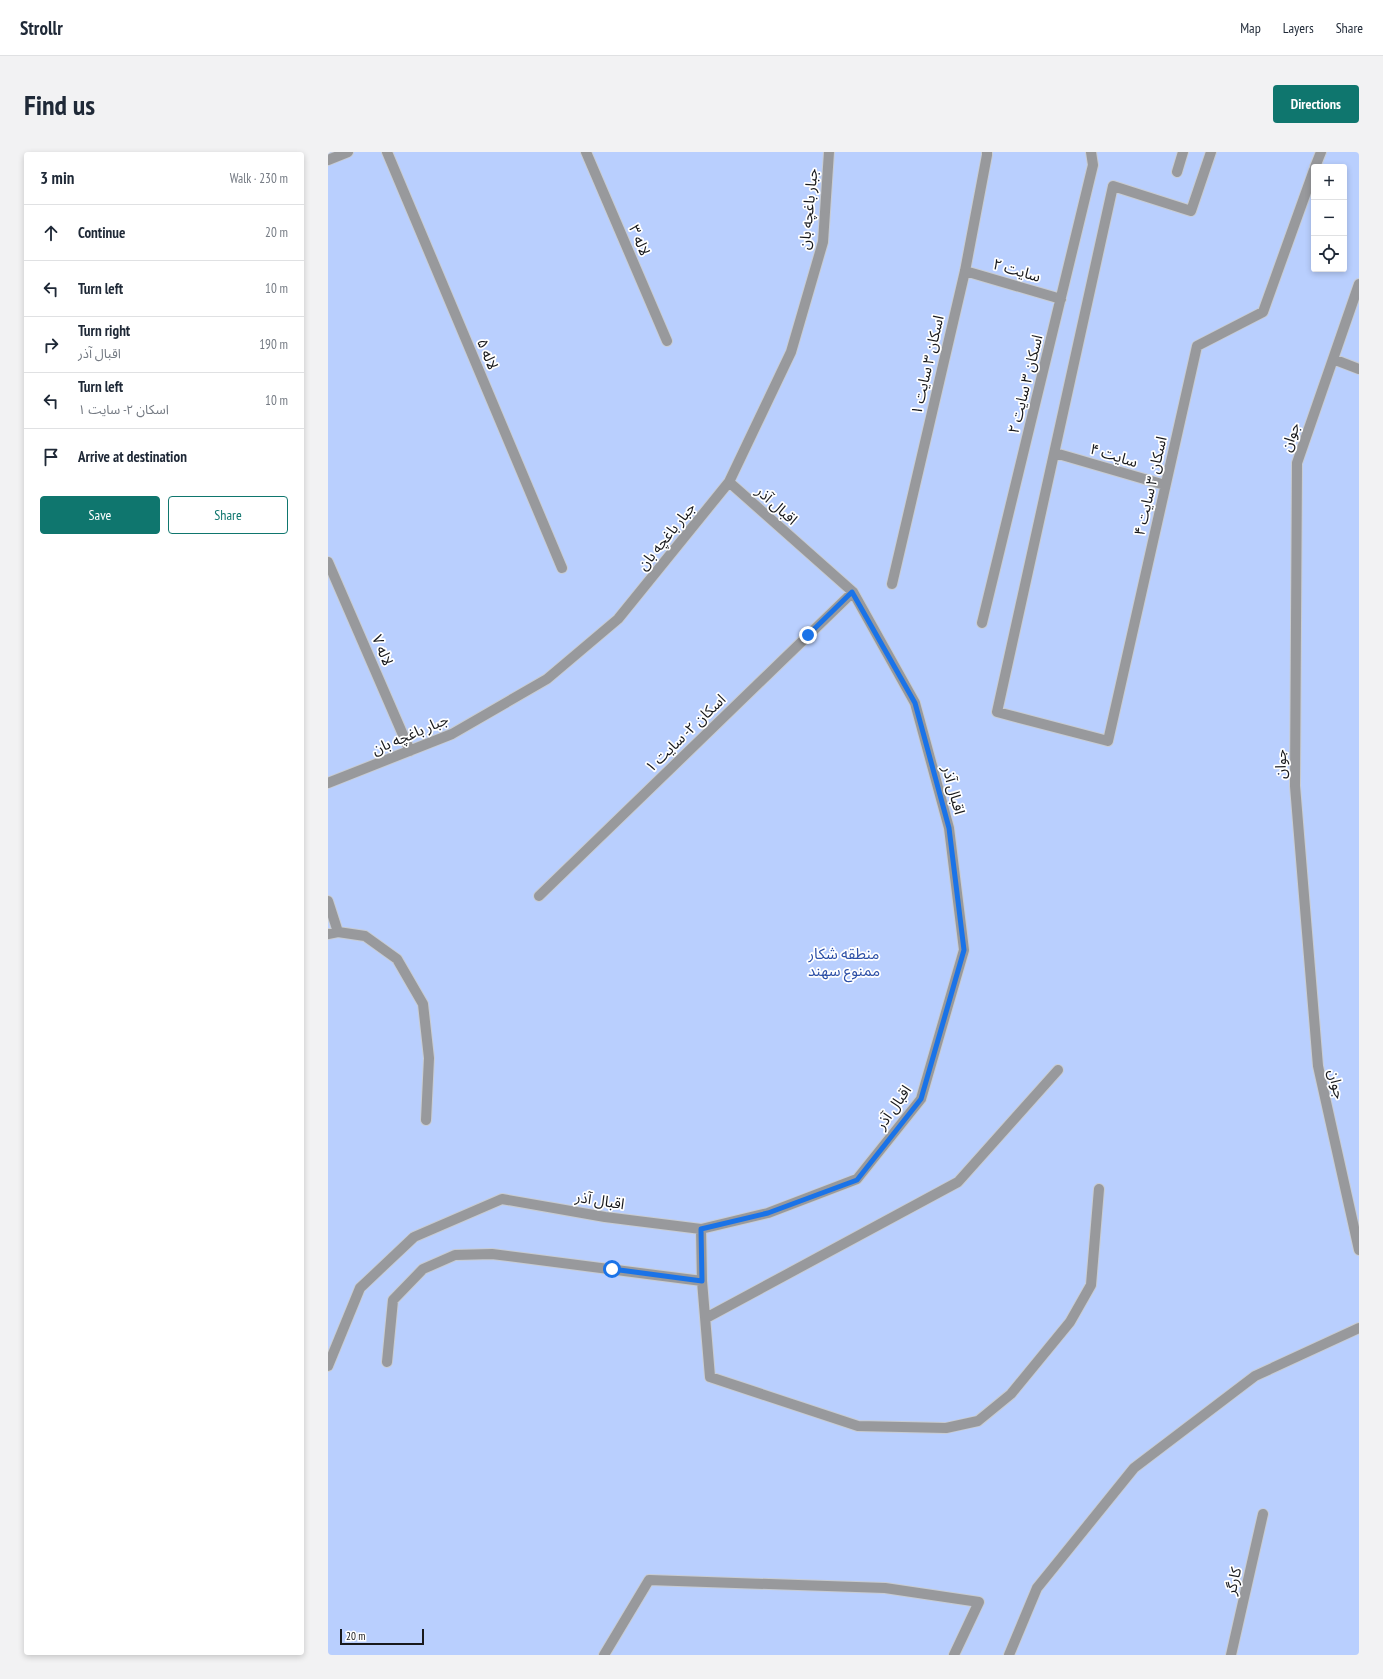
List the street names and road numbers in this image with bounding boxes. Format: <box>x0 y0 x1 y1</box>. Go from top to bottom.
street label: جبار باغچه بان <box>794 167 823 251</box>
street label: لاله ۳ <box>625 222 655 258</box>
street label: سایت ۲ <box>991 254 1043 286</box>
street label: اسکان ۳ سایت ۱ <box>906 313 948 417</box>
street label: اسکان ۳ سایت ۲ <box>1004 333 1046 435</box>
street label: لاله ۵ <box>473 336 503 372</box>
street label: جوان <box>1276 420 1304 454</box>
street label: اسکان ۳ سایت ۴ <box>1129 434 1171 538</box>
street label: سایت ۴ <box>1088 439 1140 471</box>
street label: اقبال آذر <box>751 481 802 529</box>
street label: جبار باغچه بان <box>633 498 700 574</box>
street label: لاله ۷ <box>368 632 398 668</box>
street label: اسکان ۲- سایت ۱ <box>641 690 729 776</box>
street label: جبار باغچه بان <box>369 709 452 760</box>
street label: جوان <box>1271 749 1290 779</box>
street label: اقبال آذر <box>938 763 970 816</box>
street label: جوان <box>1324 1067 1350 1101</box>
street label: اقبال آذر <box>870 1081 915 1134</box>
street label: اقبال آذر <box>573 1187 626 1213</box>
street label: کارگر <box>1220 1565 1246 1598</box>

